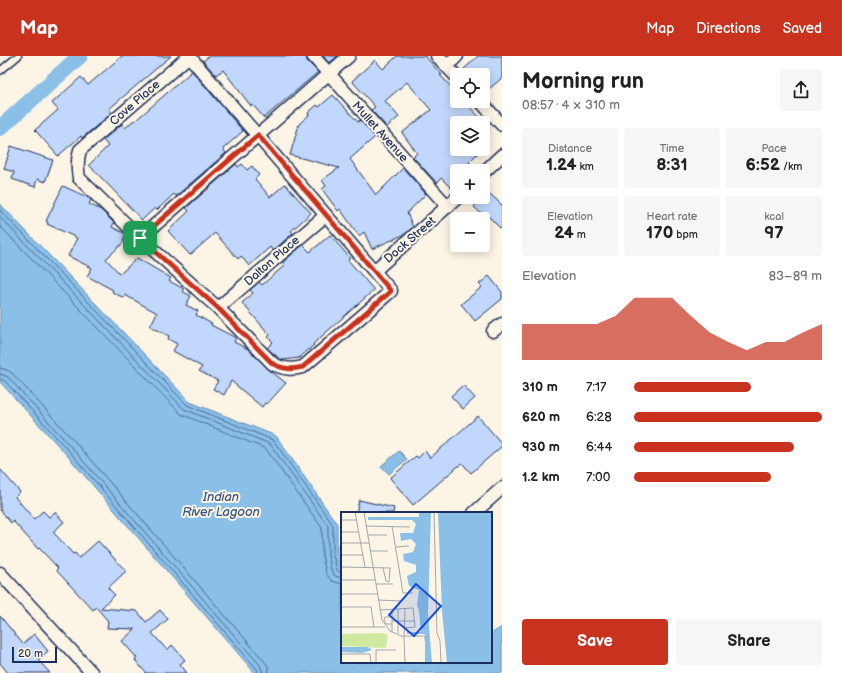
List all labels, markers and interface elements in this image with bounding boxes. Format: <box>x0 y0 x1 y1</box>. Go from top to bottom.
text: Map <box>20 17 58 40</box>
text: Map <box>646 20 674 37</box>
text: Directions <box>696 20 761 37</box>
text: Saved <box>783 20 822 37</box>
map controls <box>450 68 490 252</box>
button: locate <box>450 68 490 108</box>
text: Morning run <box>522 68 644 95</box>
button: share <box>780 69 822 111</box>
street label: Cove Place <box>107 77 163 129</box>
text: 08:57 · 4 × 310 m <box>522 97 620 113</box>
street label: Mullet Avenue <box>349 99 411 165</box>
button: layers <box>450 116 490 156</box>
text: Distance <box>548 142 592 155</box>
text: Time <box>660 142 684 155</box>
text: Pace <box>761 142 787 155</box>
text: 1.24 <box>546 155 576 175</box>
text: 8:31 <box>656 155 688 175</box>
text: 6:52 <box>746 155 780 175</box>
text: km <box>576 160 594 173</box>
text: /km <box>780 160 802 173</box>
button: + <box>450 164 490 204</box>
text: Elevation <box>547 210 593 223</box>
text: Heart rate <box>647 210 697 223</box>
text: kcal <box>764 210 784 223</box>
button: − <box>450 212 490 252</box>
street label: Dock Street <box>381 213 439 267</box>
pin <box>123 221 157 255</box>
text: 24 <box>554 223 574 243</box>
text: 170 <box>646 223 673 243</box>
text: 97 <box>764 223 784 243</box>
icon: arrive <box>129 227 151 249</box>
text: m <box>574 228 586 241</box>
text: bpm <box>673 228 698 241</box>
street label: Dalton Place <box>241 233 303 289</box>
text: Elevation <box>522 268 576 284</box>
text: 83–89 m <box>769 268 822 284</box>
text: 310 m <box>522 379 558 395</box>
text: 7:17 <box>586 379 606 395</box>
text: 620 m <box>522 409 560 425</box>
text: 6:28 <box>586 409 612 425</box>
text: 930 m <box>522 439 560 455</box>
text: 6:44 <box>586 439 612 455</box>
text: 1.2 km <box>522 469 560 485</box>
text: 7:00 <box>586 469 610 485</box>
water label: Indian River Lagoon <box>182 489 260 520</box>
inset map <box>341 512 492 663</box>
button: Save <box>522 619 668 665</box>
button: Share <box>676 619 822 665</box>
scale bar <box>12 645 57 664</box>
text: 20 m <box>18 647 43 660</box>

